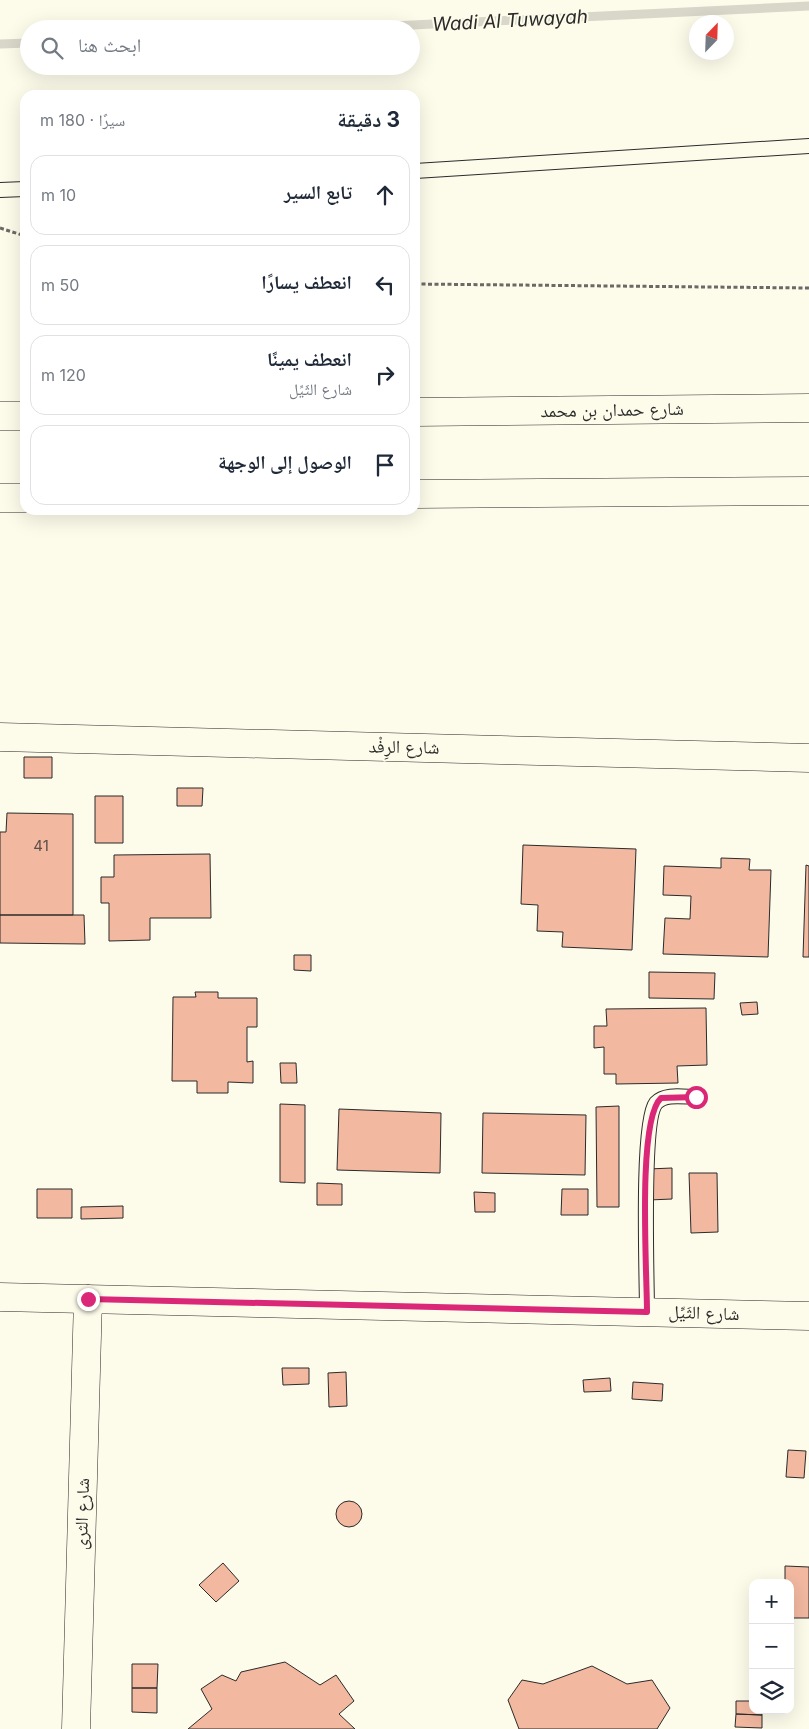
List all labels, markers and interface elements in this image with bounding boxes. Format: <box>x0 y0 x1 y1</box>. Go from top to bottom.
water label: Wadi Al Tuwayah <box>432 5 589 36</box>
north arrow <box>689 15 734 60</box>
search box <box>20 20 420 75</box>
icon: search <box>38 34 66 62</box>
text: ابحث هنا <box>78 34 141 57</box>
text: 3 دقيقة <box>337 107 400 132</box>
text: سيرًا · 180 m <box>40 110 125 130</box>
text: تابع السير <box>284 181 352 204</box>
icon: ahead <box>371 181 399 209</box>
text: 10 m <box>41 185 76 205</box>
text: انعطف يسارًا <box>261 271 352 294</box>
icon: left <box>371 271 399 299</box>
text: 50 m <box>41 275 79 295</box>
text: انعطف يمينًا <box>267 348 352 371</box>
icon: right <box>371 361 399 389</box>
text: 120 m <box>41 365 86 385</box>
text: شارع الثَيِّل <box>289 379 352 399</box>
street label: شارع حمدان بن محمد <box>540 398 684 422</box>
text: الوصول إلى الوجهة <box>218 451 352 474</box>
icon: arrive <box>371 451 399 479</box>
street label: شارع الرِفْد <box>368 735 440 761</box>
house number: 41 <box>33 836 49 855</box>
route start <box>685 1086 708 1109</box>
route end <box>77 1288 100 1311</box>
street label: شارع الثَيِّل <box>668 1301 740 1325</box>
street label: شارع الثرى <box>70 1478 94 1550</box>
map controls <box>749 1579 794 1714</box>
button: + <box>749 1579 794 1624</box>
button: − <box>749 1624 794 1669</box>
button: layers <box>749 1669 794 1714</box>

